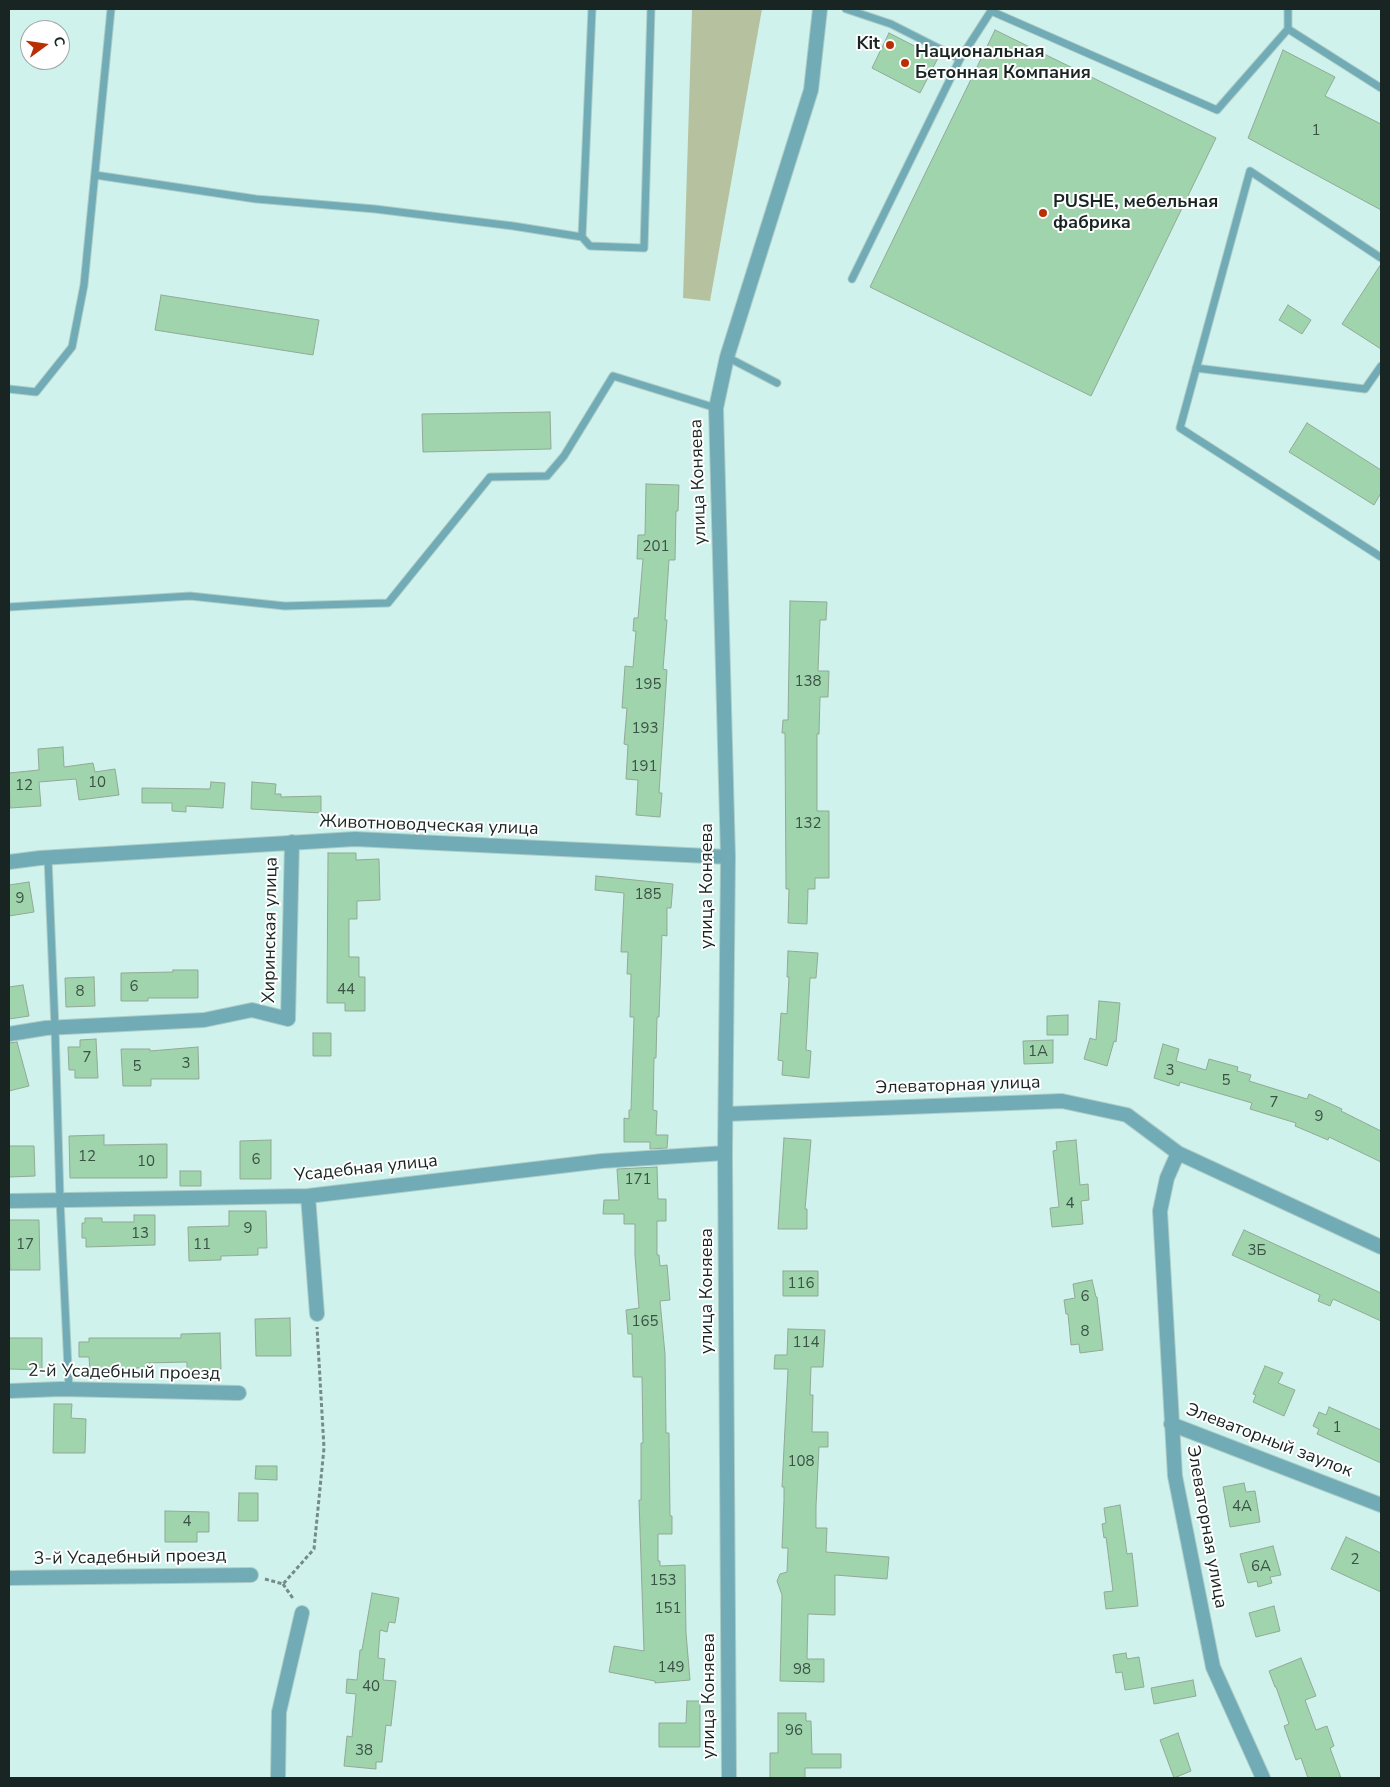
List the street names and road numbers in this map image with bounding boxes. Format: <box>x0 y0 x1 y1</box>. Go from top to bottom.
street label: улица Коняева <box>686 419 712 545</box>
street label: Животноводческая улица <box>319 811 539 841</box>
street label: улица Коняева <box>697 823 719 949</box>
street label: Хиринская улица <box>259 857 283 1003</box>
street label: Элеваторная улица <box>875 1072 1041 1100</box>
street label: Усадебная улица <box>293 1151 439 1187</box>
street label: улица Коняева <box>697 1228 719 1354</box>
street label: 2-й Усадебный проезд <box>28 1361 220 1385</box>
street label: Элеваторный заулок <box>1183 1399 1355 1483</box>
street label: Элеваторная улица <box>1181 1444 1231 1610</box>
street label: 3-й Усадебный проезд <box>34 1546 226 1570</box>
street label: улица Коняева <box>699 1633 721 1759</box>

